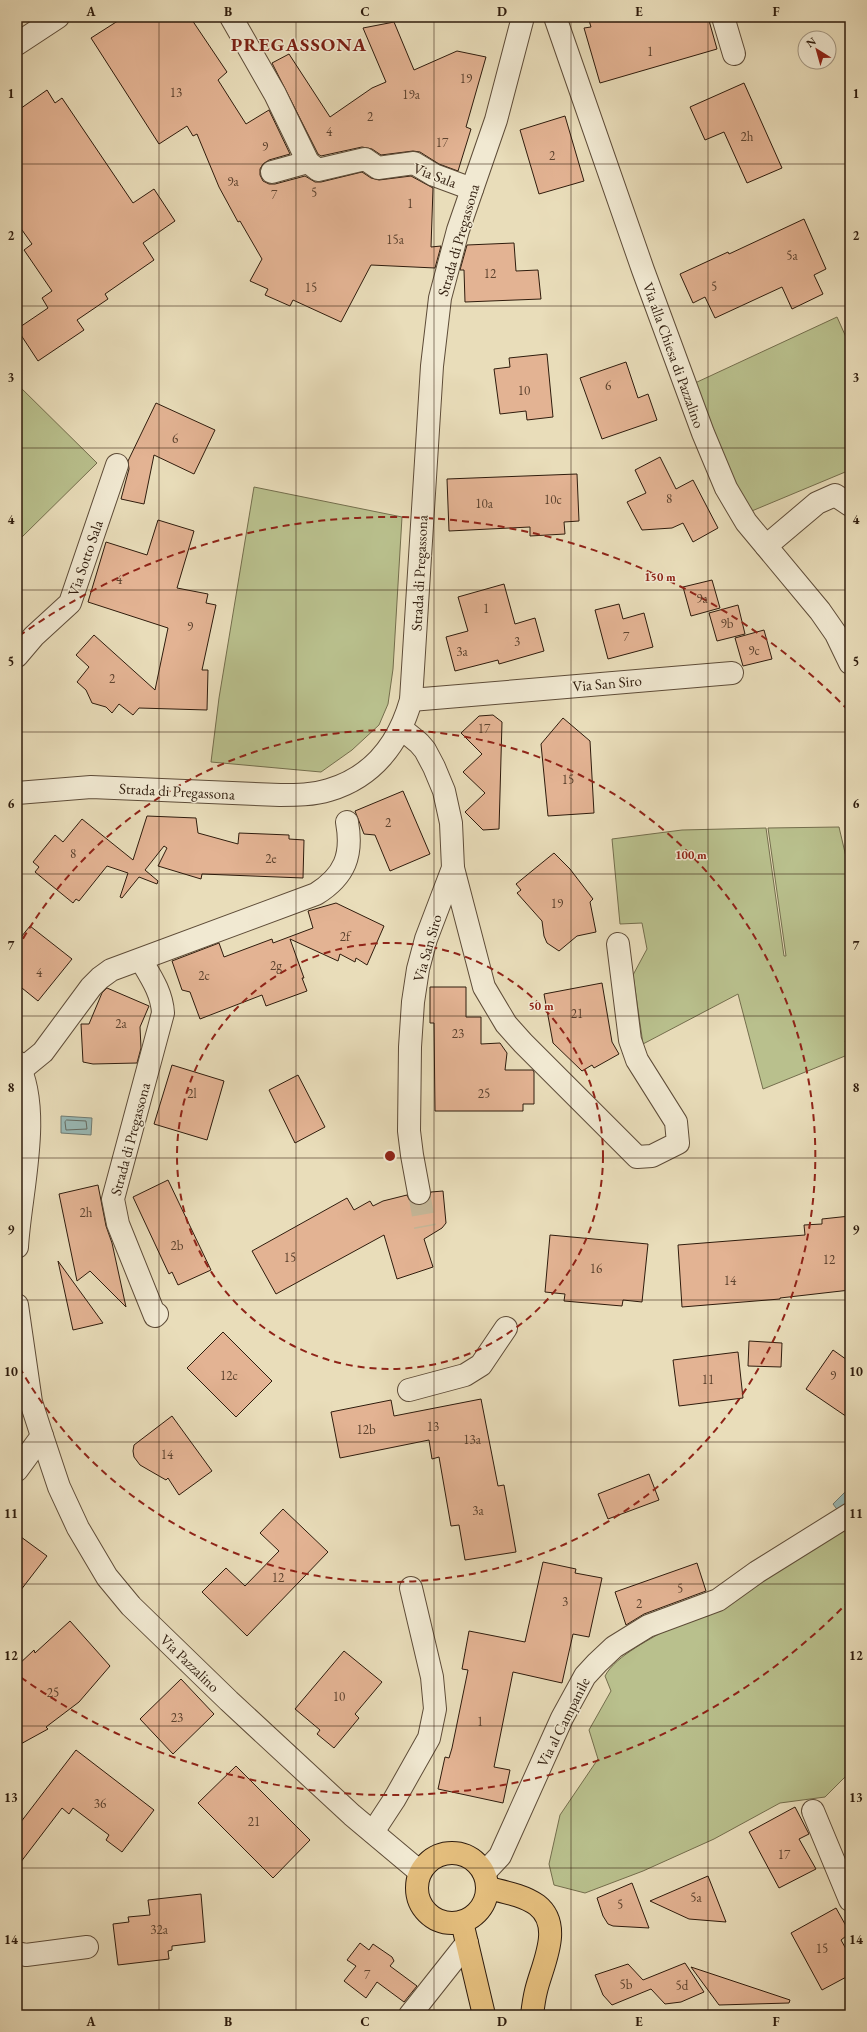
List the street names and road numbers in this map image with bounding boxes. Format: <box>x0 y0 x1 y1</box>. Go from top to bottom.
street label: Via Sala <box>411 158 459 192</box>
street label: Strada di Pregassona <box>433 182 483 298</box>
street label: Via alla Chiesa di Pazzalino <box>639 280 709 430</box>
street label: Strada di Pregassona <box>406 514 432 632</box>
street label: Via Sotto Sala <box>63 517 107 599</box>
street label: Via San Siro <box>572 671 642 695</box>
street label: Strada di Pregassona <box>118 778 236 804</box>
street label: Via San Siro <box>408 912 446 984</box>
street label: Strada di Pregassona <box>106 1080 154 1198</box>
street label: Via Pazzalino <box>156 1630 224 1696</box>
street label: Via al Campanile <box>532 1674 594 1770</box>

